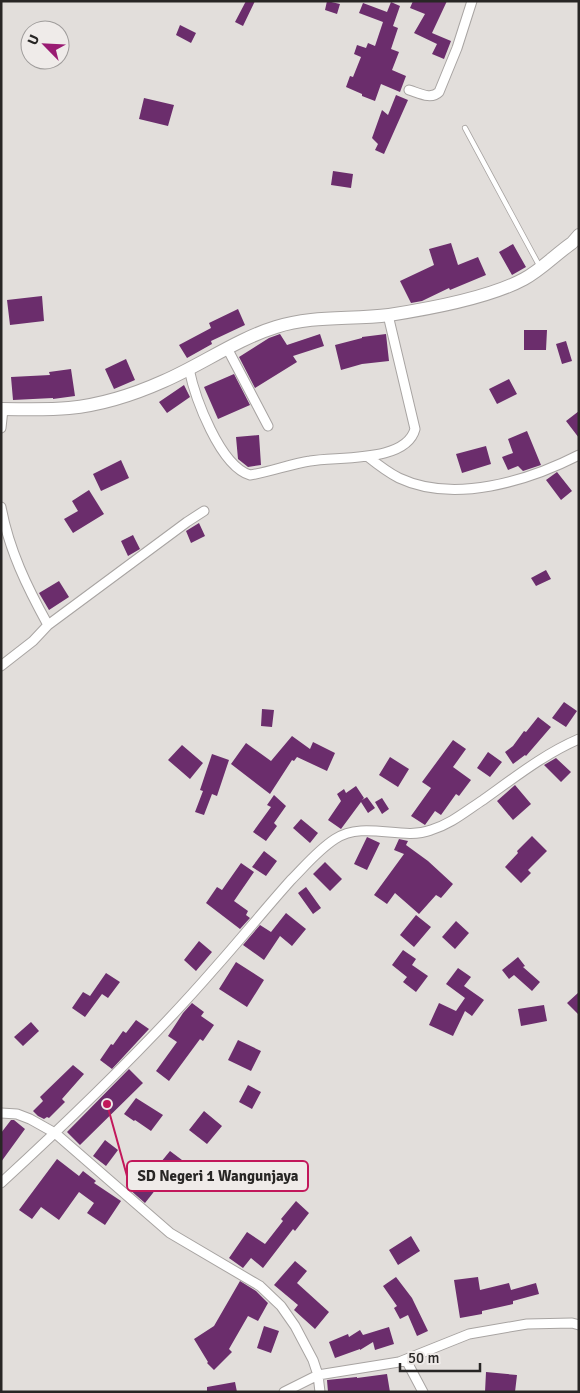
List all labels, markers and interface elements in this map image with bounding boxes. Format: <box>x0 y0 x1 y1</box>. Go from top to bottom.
north arrow <box>20 20 70 70</box>
text: U <box>24 32 43 48</box>
callout: SD Negeri 1 Wangunjaya <box>127 1161 308 1191</box>
text: SD Negeri 1 Wangunjaya <box>138 1167 299 1185</box>
scale bar <box>400 1340 480 1372</box>
text: 50 m <box>408 1349 439 1367</box>

